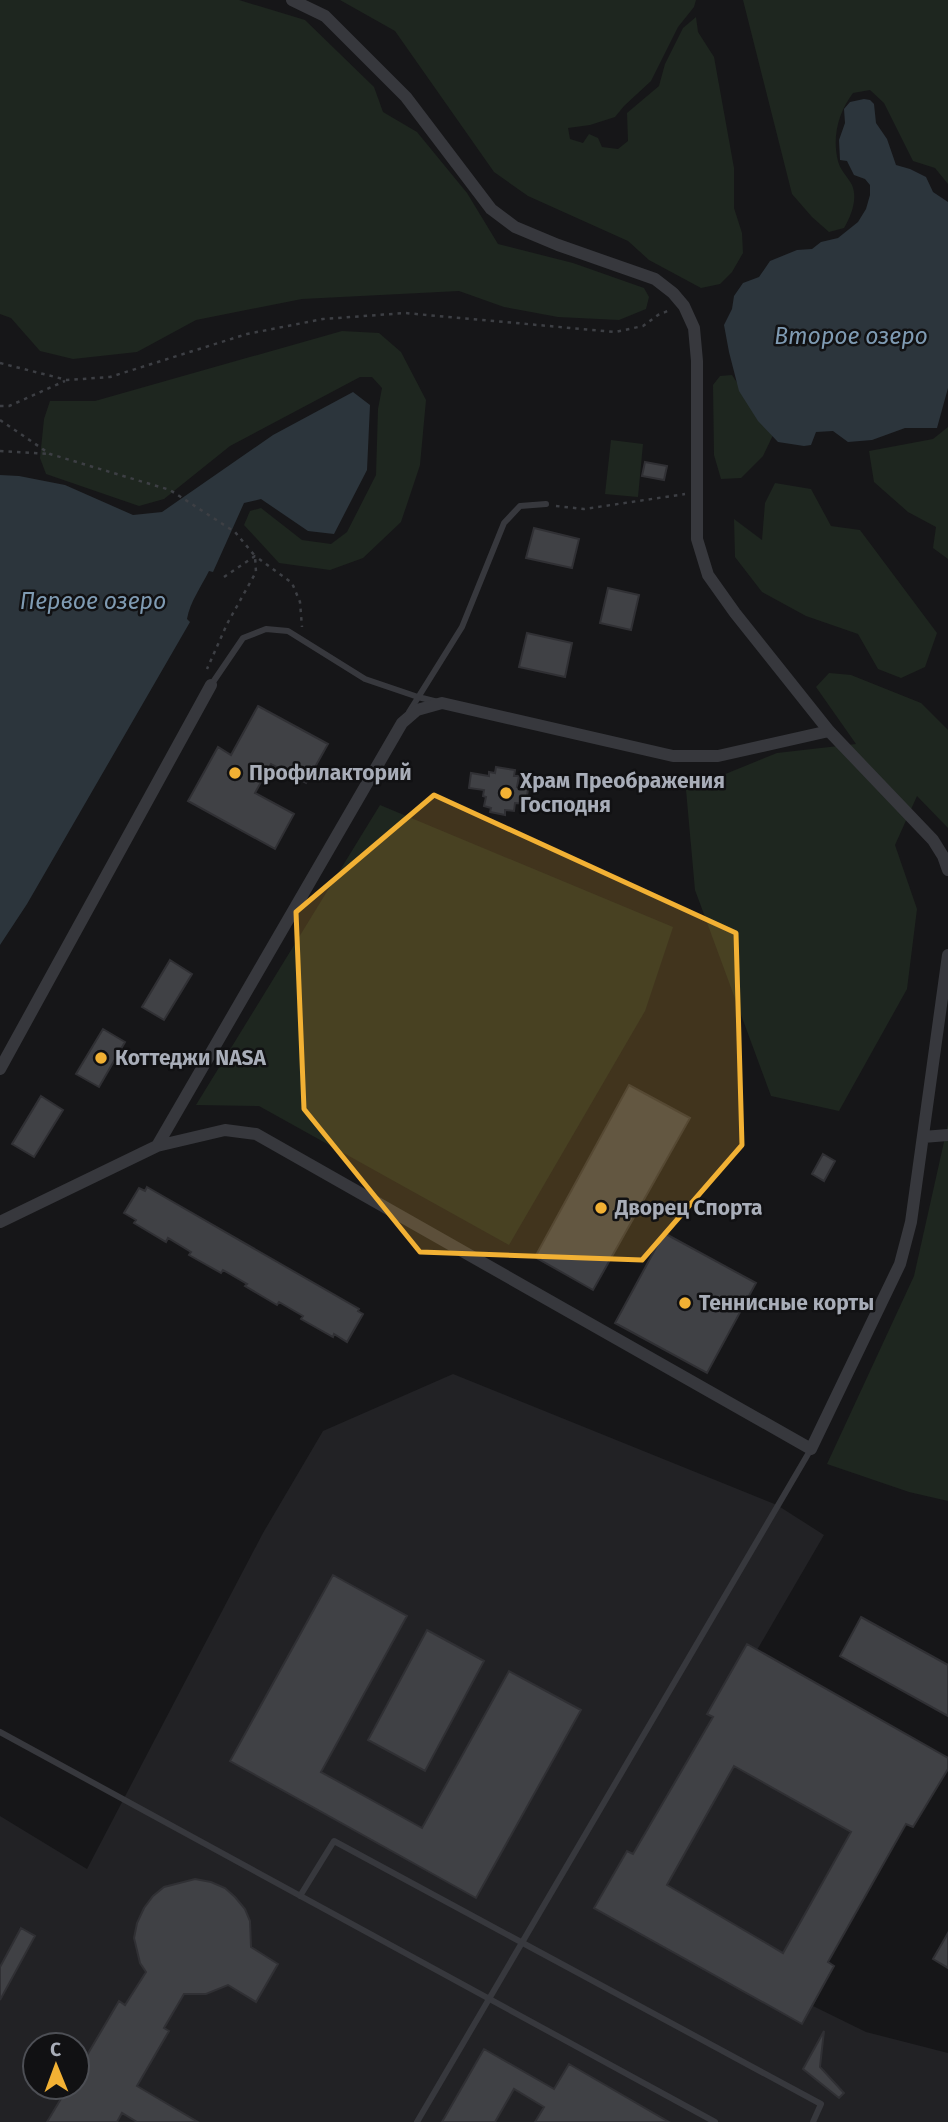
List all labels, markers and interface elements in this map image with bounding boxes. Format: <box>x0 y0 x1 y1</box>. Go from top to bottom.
water label: Второе озеро <box>774 322 928 350</box>
water label: Первое озеро <box>20 587 166 615</box>
place label: Профилакторий <box>249 760 412 786</box>
marker: Профилакторий <box>227 765 243 781</box>
place label: Храм Преображения Господня <box>519 768 725 818</box>
marker: Храм Преображения Господня <box>498 785 514 801</box>
place label: Коттеджи NASA <box>115 1045 267 1071</box>
marker: Коттеджи NASA <box>93 1050 109 1066</box>
place label: Дворец Спорта <box>614 1195 763 1221</box>
marker: Дворец Спорта <box>593 1200 609 1216</box>
place label: Теннисные корты <box>699 1290 874 1316</box>
marker: Теннисные корты <box>677 1295 693 1311</box>
north arrow <box>21 2031 91 2101</box>
text: С <box>50 2038 61 2061</box>

